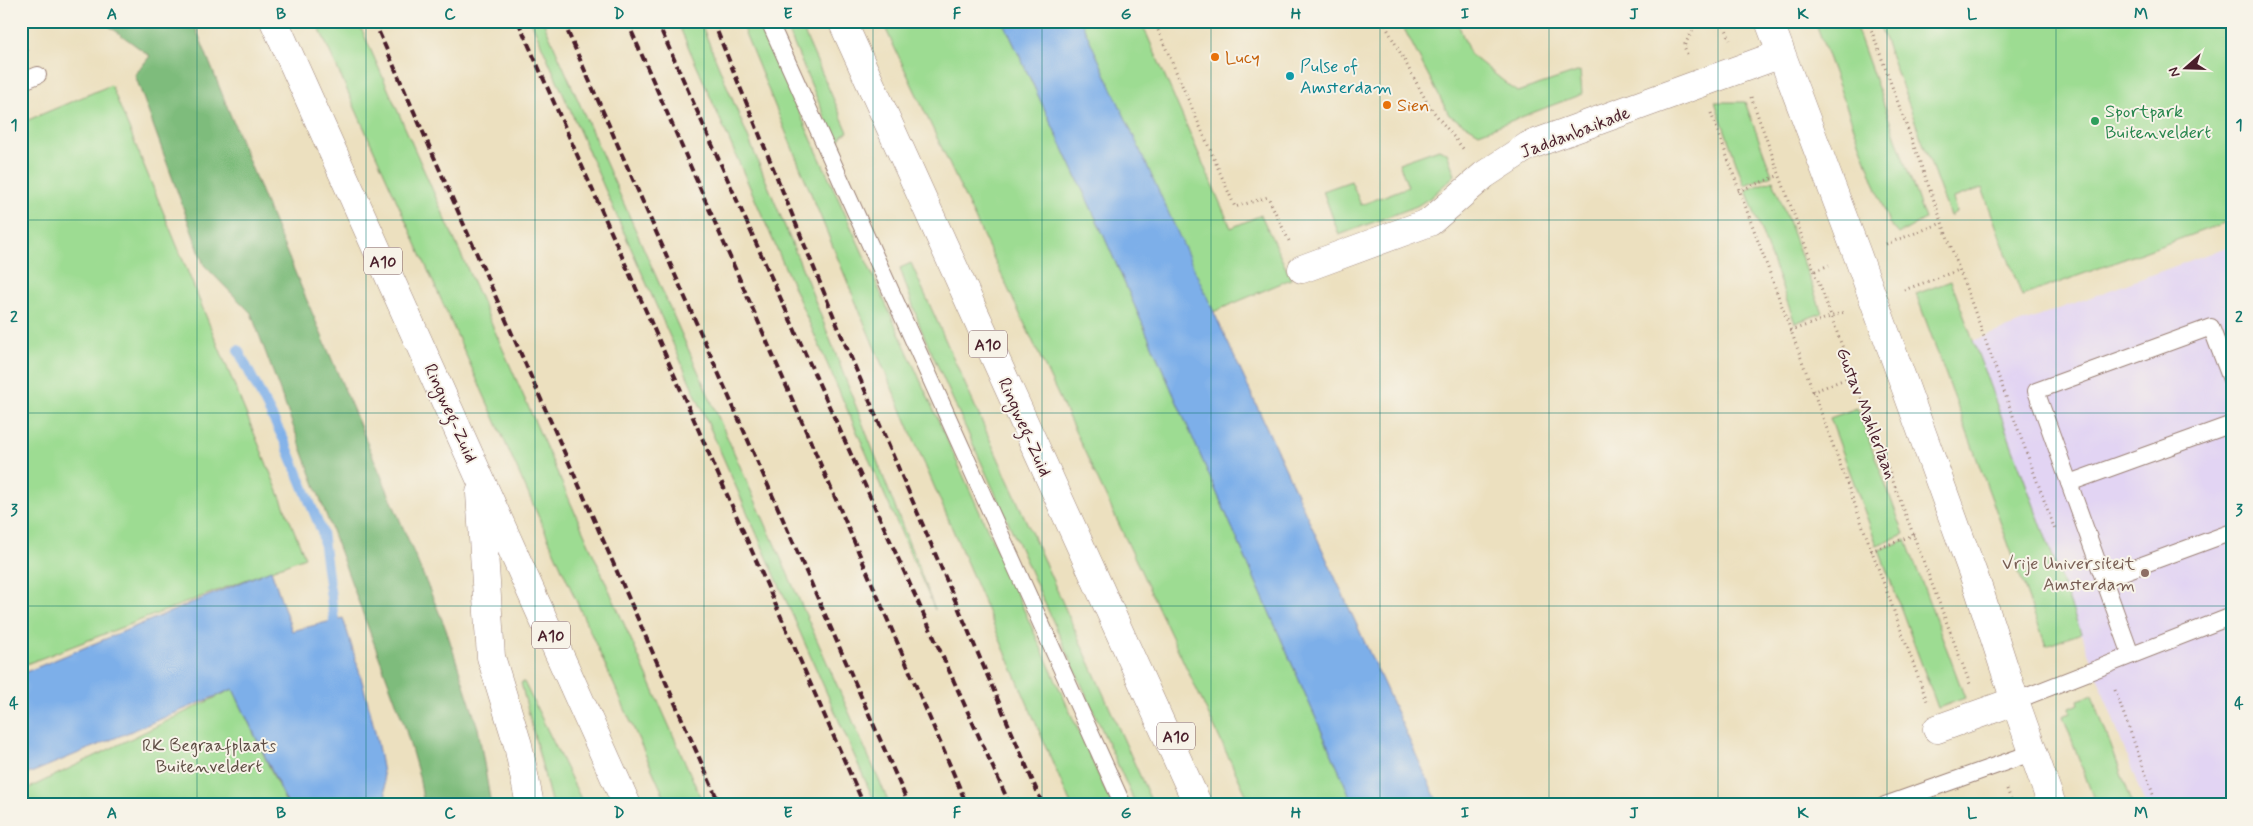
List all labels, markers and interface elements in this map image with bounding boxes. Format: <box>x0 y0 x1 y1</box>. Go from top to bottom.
text: A <box>107 4 117 25</box>
text: B <box>276 4 286 25</box>
text: C <box>444 4 456 25</box>
text: D <box>613 4 625 25</box>
text: E <box>783 4 793 25</box>
text: F <box>953 4 962 25</box>
text: G <box>1121 4 1132 25</box>
text: H <box>1291 4 1302 25</box>
text: I <box>1461 4 1470 25</box>
text: J <box>1629 4 1639 25</box>
text: K <box>1797 4 1809 25</box>
text: L <box>1967 4 1978 25</box>
text: M <box>2134 4 2148 25</box>
north arrow <box>2160 42 2210 92</box>
place label: Lucy <box>1225 46 1260 70</box>
marker: Lucy <box>1209 51 1221 63</box>
place label: Pulse of Amsterdam <box>1300 55 1392 100</box>
text: N <box>2165 65 2185 80</box>
marker: Pulse of Amsterdam <box>1284 70 1296 82</box>
place label: Sien <box>1397 94 1429 118</box>
marker: Sien <box>1381 99 1393 111</box>
place label: Sportpark Buitenveldert <box>2105 100 2212 145</box>
street label: Jaddanbaikade <box>1517 101 1634 165</box>
text: 1 <box>10 115 18 136</box>
marker: Sportpark Buitenveldert <box>2089 115 2101 127</box>
text: 1 <box>2235 115 2243 136</box>
road number: A10 <box>364 248 402 274</box>
text: 2 <box>10 307 18 328</box>
text: 2 <box>2235 307 2243 328</box>
road number: A10 <box>969 330 1007 358</box>
street label: Gustav Mahlerlaan <box>1830 344 1902 483</box>
street label: Ringweg-Zuid <box>416 360 483 468</box>
street label: Ringweg-Zuid <box>990 374 1057 482</box>
text: 3 <box>10 500 18 521</box>
text: 3 <box>2235 500 2243 521</box>
place label: Vrije Universiteit Amsterdam <box>2002 552 2135 597</box>
marker: Vrije Universiteit Amsterdam <box>2139 567 2151 579</box>
road number: A10 <box>532 622 570 648</box>
text: 4 <box>9 693 19 714</box>
text: 4 <box>2234 693 2244 714</box>
road number: A10 <box>1157 722 1195 749</box>
park label: RK Begraafplaats Buitenveldert <box>142 734 276 779</box>
text: A <box>107 803 117 824</box>
text: B <box>276 803 286 824</box>
text: C <box>444 803 456 824</box>
text: D <box>613 803 625 824</box>
text: E <box>783 803 793 824</box>
text: F <box>953 803 962 824</box>
text: G <box>1121 803 1132 824</box>
text: H <box>1291 803 1302 824</box>
text: I <box>1461 803 1470 824</box>
text: J <box>1629 803 1639 824</box>
text: K <box>1797 803 1809 824</box>
text: L <box>1967 803 1978 824</box>
text: M <box>2134 803 2148 824</box>

